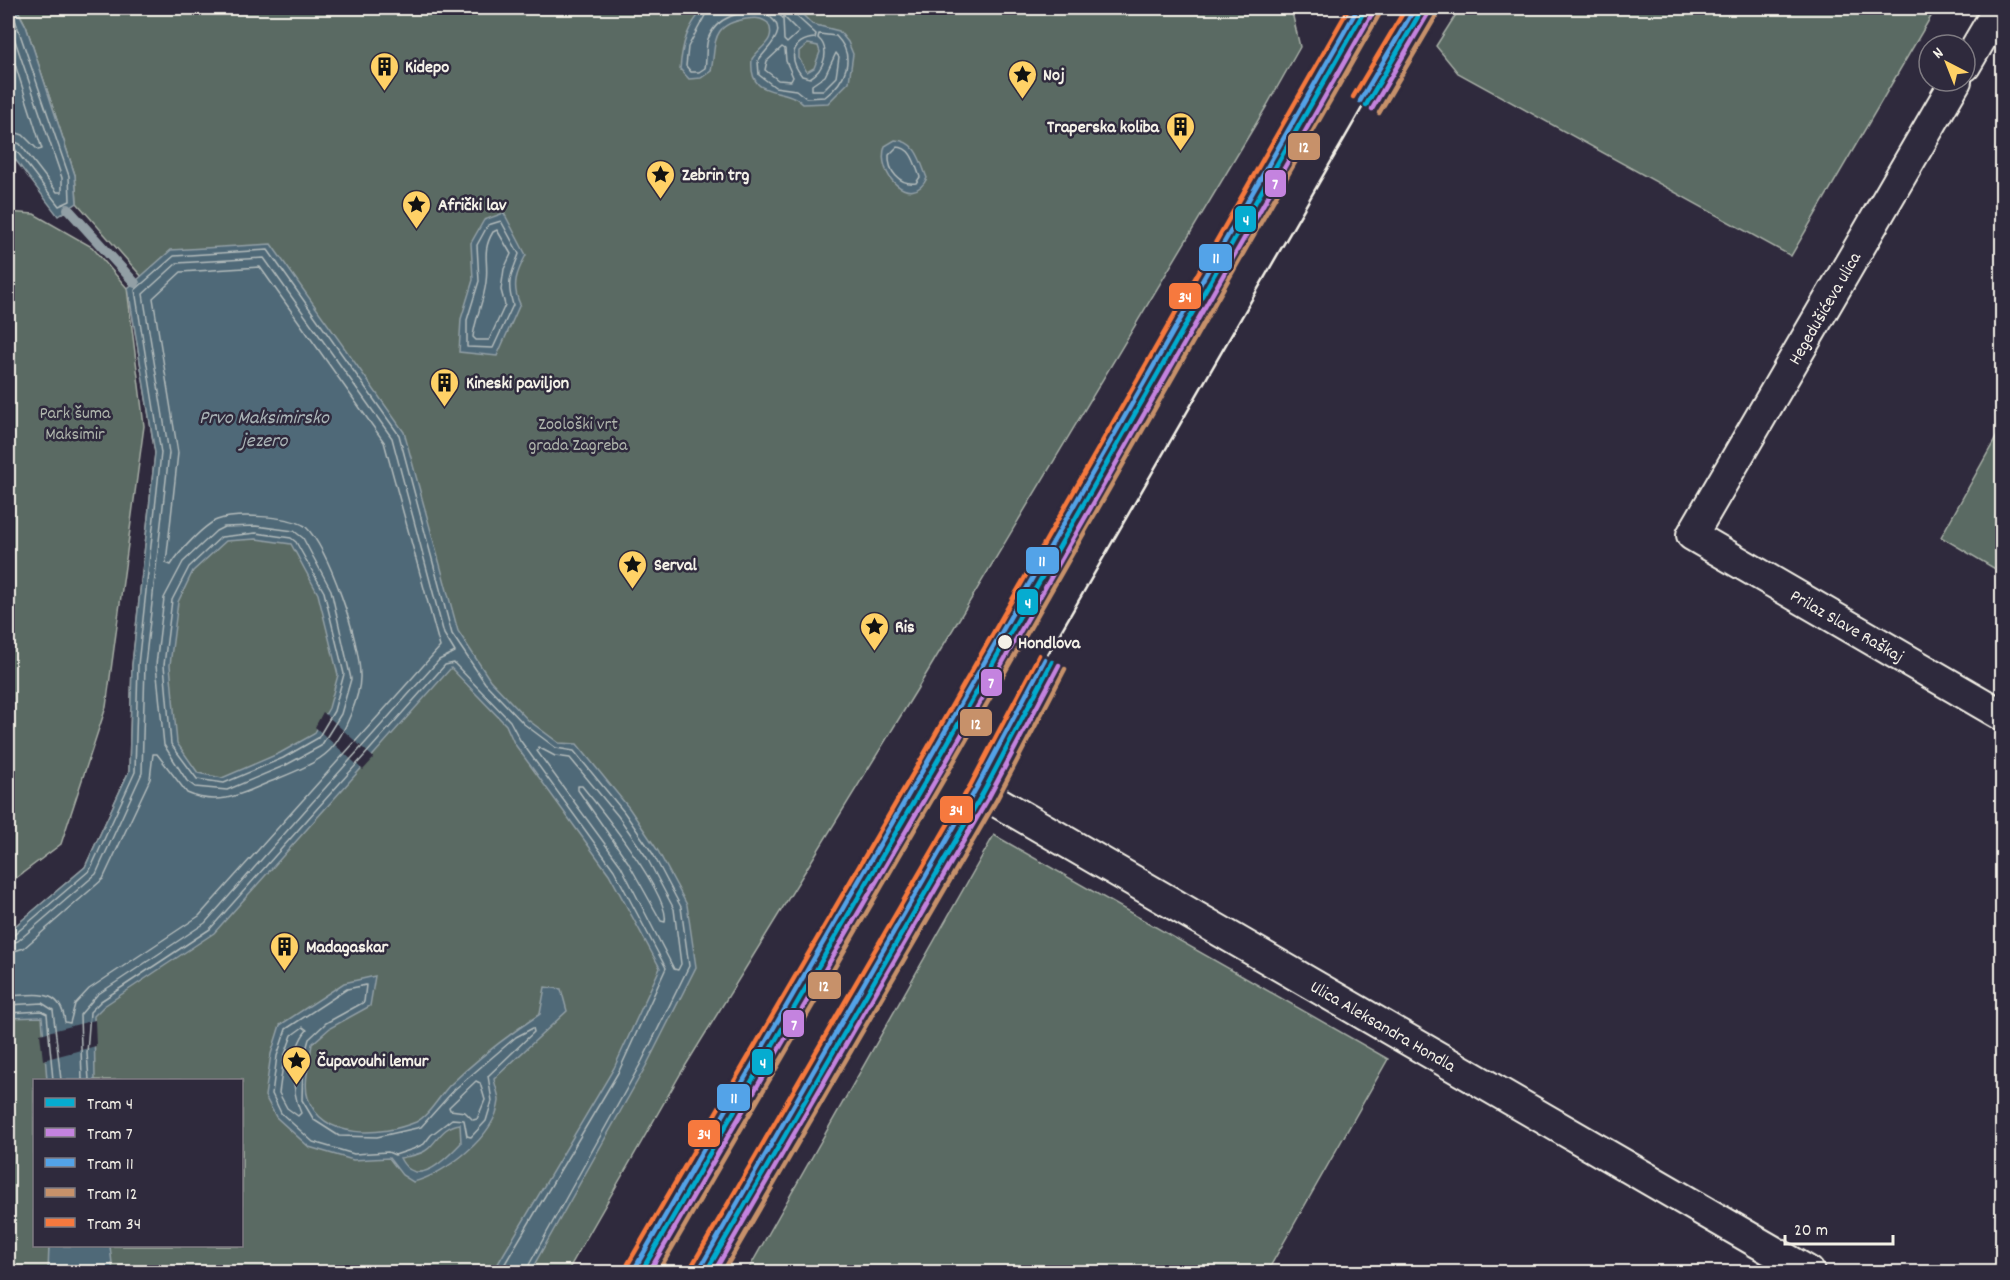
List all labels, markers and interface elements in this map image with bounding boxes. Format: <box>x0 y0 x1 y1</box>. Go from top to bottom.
north arrow <box>1917 33 1977 93</box>
text: N <box>1928 42 1949 65</box>
building icon: Kidepo <box>368 50 400 92</box>
place label: Kidepo <box>405 56 449 81</box>
place icon: Noj <box>1006 58 1038 100</box>
place label: Noj <box>1043 64 1065 89</box>
building icon: Traperska koliba <box>1164 110 1196 152</box>
place label: Traperska koliba <box>1047 116 1160 141</box>
line badge: 12 <box>1287 132 1321 161</box>
text: 12 <box>1299 137 1309 160</box>
place icon: Zebrin trg <box>645 158 677 200</box>
place label: Zebrin trg <box>682 164 749 189</box>
line badge: 7 <box>1264 169 1287 198</box>
text: 7 <box>1272 174 1278 197</box>
place icon: Afrički lav <box>401 188 433 230</box>
place label: Afrički lav <box>438 194 507 219</box>
line badge: 4 <box>1234 205 1257 233</box>
text: 4 <box>1243 210 1249 233</box>
line badge: 11 <box>1198 243 1233 272</box>
text: 11 <box>1212 248 1220 271</box>
street label: Hegedušićeva ulica <box>1784 248 1869 370</box>
line badge: 34 <box>1168 282 1202 310</box>
text: 34 <box>1178 287 1192 310</box>
building icon: Kineski paviljon <box>429 366 461 408</box>
place label: Kineski paviljon <box>466 372 569 397</box>
park label: Park šuma Maksimir <box>39 402 111 448</box>
water label: Prvo Maksimirsko jezero <box>199 405 330 456</box>
park label: Zoološki vrt grada Zagreba <box>528 413 628 459</box>
line badge: 11 <box>1025 546 1060 575</box>
place icon: Serval <box>617 548 649 590</box>
text: 11 <box>1038 551 1046 574</box>
place label: Serval <box>654 554 697 579</box>
street label: Prilaz Slave Raškaj <box>1785 585 1908 670</box>
line badge: 4 <box>1016 588 1039 616</box>
text: 4 <box>1025 593 1031 616</box>
place icon: Ris <box>858 610 890 652</box>
place label: Ris <box>895 616 915 641</box>
place label: Hondlova <box>1018 632 1081 657</box>
marker: Hondlova <box>996 633 1014 651</box>
line badge: 7 <box>980 668 1003 697</box>
text: 7 <box>988 673 994 696</box>
line badge: 12 <box>959 708 993 737</box>
text: 12 <box>971 714 981 737</box>
line badge: 34 <box>939 795 974 824</box>
text: 34 <box>949 800 963 823</box>
building icon: Madagaskar <box>269 930 301 972</box>
place label: Madagaskar <box>306 936 389 961</box>
line badge: 12 <box>807 971 842 1000</box>
text: 12 <box>819 976 829 999</box>
street label: Ulica Aleksandra Hondla <box>1305 976 1460 1080</box>
line badge: 7 <box>782 1009 805 1038</box>
text: 7 <box>791 1015 797 1038</box>
place icon: Čupavouhi lemur <box>280 1044 312 1086</box>
line badge: 4 <box>751 1048 774 1076</box>
place label: Čupavouhi lemur <box>317 1050 429 1075</box>
text: 4 <box>760 1053 766 1076</box>
legend <box>33 1079 243 1247</box>
line badge: 11 <box>716 1083 751 1112</box>
text: 11 <box>730 1088 738 1111</box>
text: Tram 4 <box>87 1093 133 1118</box>
line badge: 34 <box>687 1119 721 1148</box>
text: Tram 7 <box>87 1123 133 1148</box>
text: 34 <box>697 1124 711 1147</box>
text: Tram 11 <box>87 1153 134 1178</box>
text: Tram 12 <box>87 1183 138 1208</box>
scale bar <box>1785 1208 1893 1246</box>
text: Tram 34 <box>87 1213 141 1238</box>
text: 20 m <box>1794 1219 1828 1244</box>

